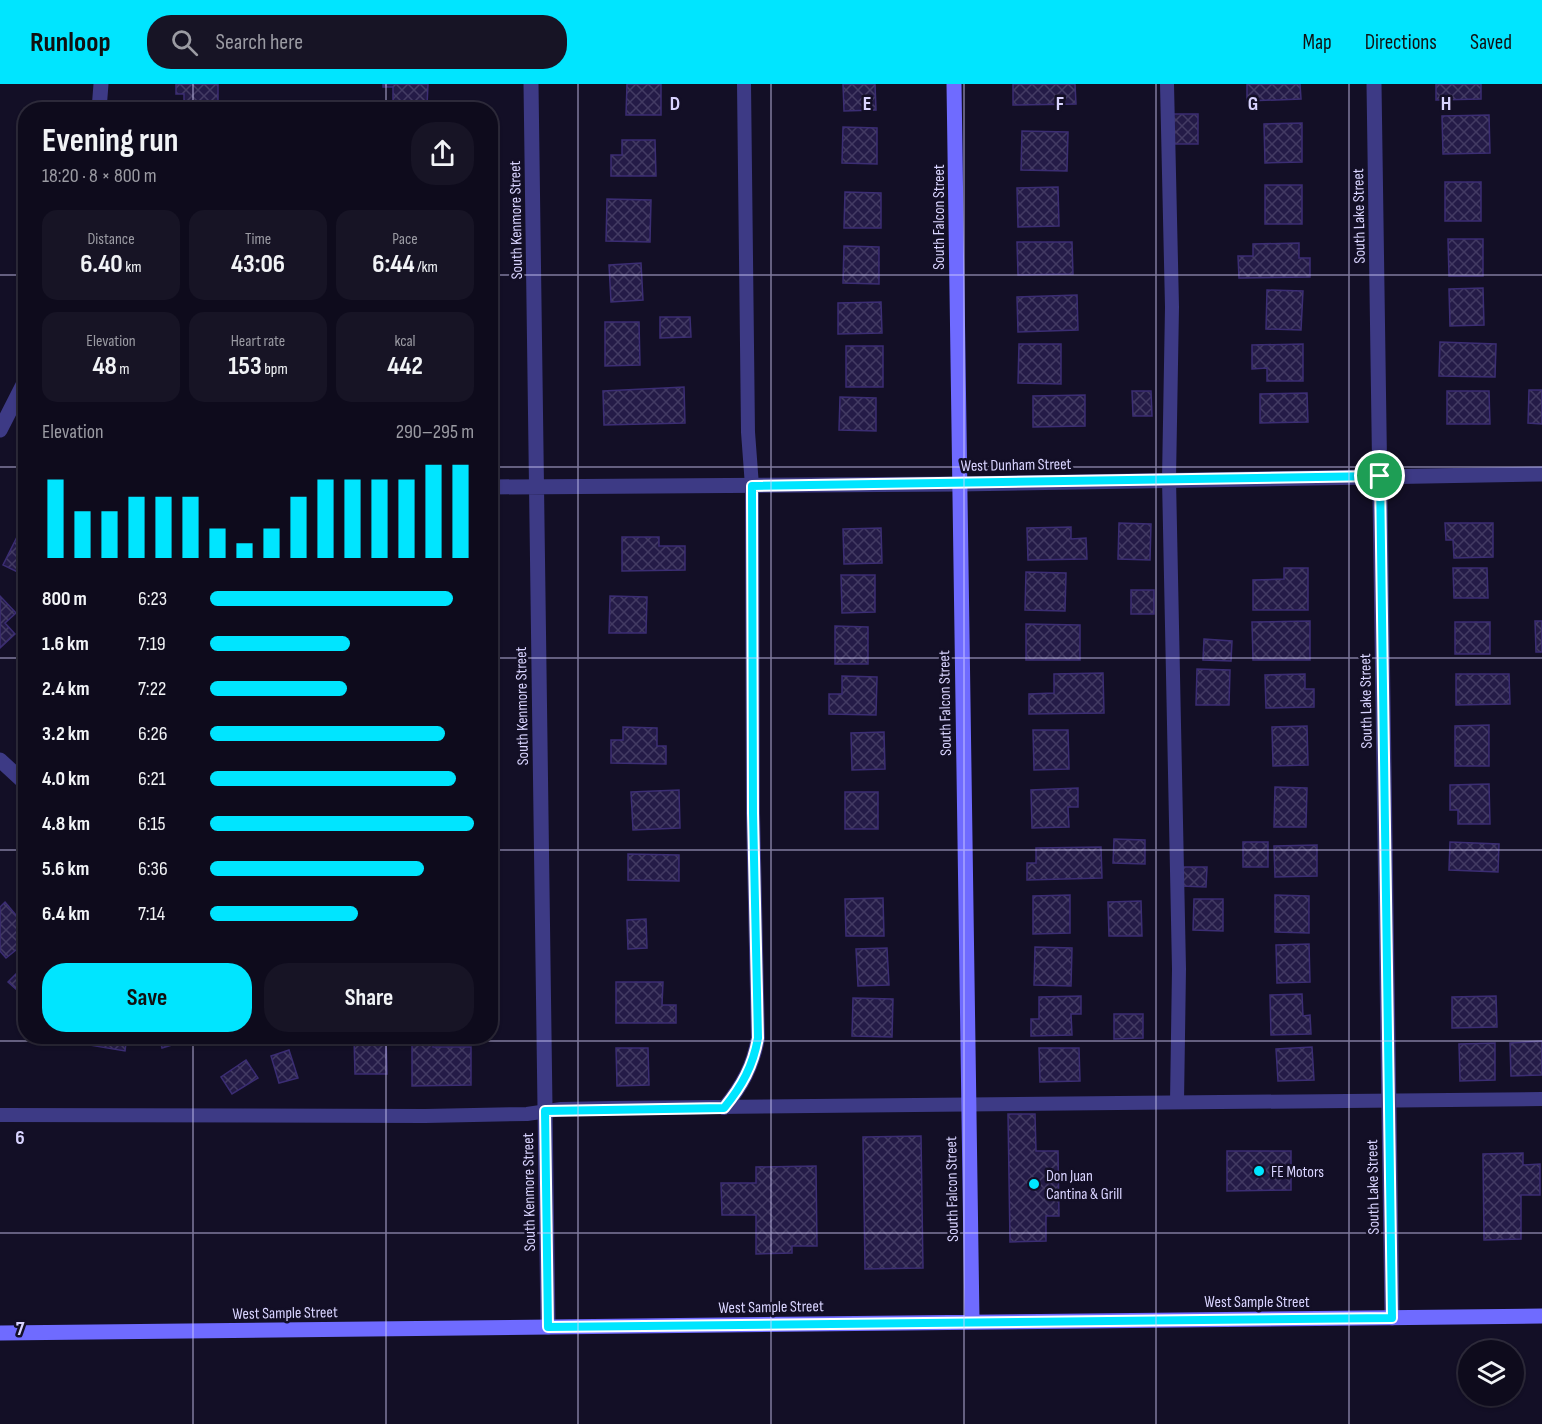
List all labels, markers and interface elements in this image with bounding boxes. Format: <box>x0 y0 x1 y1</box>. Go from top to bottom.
search box <box>147 15 567 69</box>
text: Runloop <box>30 26 111 59</box>
icon: search <box>168 26 201 59</box>
text: Search here <box>216 29 303 56</box>
text: Map <box>1302 30 1332 55</box>
text: Directions <box>1365 30 1437 55</box>
text: Saved <box>1470 30 1512 55</box>
text: D <box>670 92 680 116</box>
text: E <box>863 92 871 116</box>
text: F <box>1056 92 1064 116</box>
text: G <box>1248 92 1258 116</box>
text: H <box>1441 92 1451 116</box>
text: Evening run <box>42 121 178 161</box>
button: share <box>411 122 474 185</box>
street label: South Kenmore Street <box>506 160 527 279</box>
text: 18:20 · 8 × 800 m <box>42 164 157 188</box>
street label: South Falcon Street <box>930 164 949 270</box>
street label: South Lake Street <box>1349 168 1370 264</box>
text: Distance <box>87 230 135 249</box>
text: Time <box>245 230 271 249</box>
text: Pace <box>392 230 418 249</box>
text: 6.40 <box>80 249 123 280</box>
text: 43:06 <box>231 249 285 280</box>
text: 6:44 <box>372 249 414 280</box>
text: km <box>123 258 142 277</box>
text: /km <box>414 258 438 277</box>
text: Elevation <box>86 332 136 351</box>
text: Heart rate <box>231 332 285 351</box>
text: kcal <box>394 332 416 351</box>
text: 48 <box>92 351 117 382</box>
text: 153 <box>228 351 262 382</box>
text: 442 <box>387 351 423 382</box>
text: m <box>117 360 130 379</box>
text: bpm <box>262 360 288 379</box>
text: Elevation <box>42 420 104 444</box>
text: 290–295 m <box>396 420 474 444</box>
pin <box>1354 450 1405 501</box>
street label: West Dunham Street <box>960 455 1072 476</box>
icon: arrive <box>1363 459 1396 492</box>
text: 800 m <box>42 587 87 611</box>
text: 6:23 <box>138 587 167 611</box>
text: 1.6 km <box>42 632 89 656</box>
text: 7:19 <box>138 632 166 656</box>
street label: South Kenmore Street <box>512 646 533 765</box>
street label: South Falcon Street <box>935 650 956 756</box>
street label: South Lake Street <box>1356 653 1377 749</box>
text: 2.4 km <box>42 677 90 701</box>
text: 7:22 <box>138 677 166 701</box>
text: 3.2 km <box>42 722 90 746</box>
text: 6:26 <box>138 722 168 746</box>
text: 4.0 km <box>42 767 90 791</box>
text: 6:21 <box>138 767 166 791</box>
text: 4.8 km <box>42 812 90 836</box>
text: 6:15 <box>138 812 166 836</box>
text: 5.6 km <box>42 857 89 881</box>
text: 6:36 <box>138 857 168 881</box>
text: 6.4 km <box>42 902 90 926</box>
text: 7:14 <box>138 902 165 926</box>
button: Save <box>42 963 252 1032</box>
button: Share <box>264 963 474 1032</box>
text: 6 <box>15 1126 25 1150</box>
street label: South Kenmore Street <box>519 1132 540 1251</box>
street label: South Falcon Street <box>942 1136 963 1242</box>
street label: South Lake Street <box>1363 1139 1384 1235</box>
place label: FE Motors <box>1271 1163 1324 1182</box>
marker: FE Motors <box>1252 1164 1266 1178</box>
place label: Don Juan Cantina & Grill <box>1046 1167 1122 1204</box>
marker: Don Juan Cantina & Grill <box>1027 1177 1041 1191</box>
street label: West Sample Street <box>1204 1293 1310 1312</box>
street label: West Sample Street <box>718 1297 824 1318</box>
street label: West Sample Street <box>232 1303 338 1324</box>
text: 7 <box>16 1317 25 1341</box>
map controls <box>1458 1340 1524 1406</box>
button: layers <box>1458 1340 1524 1406</box>

